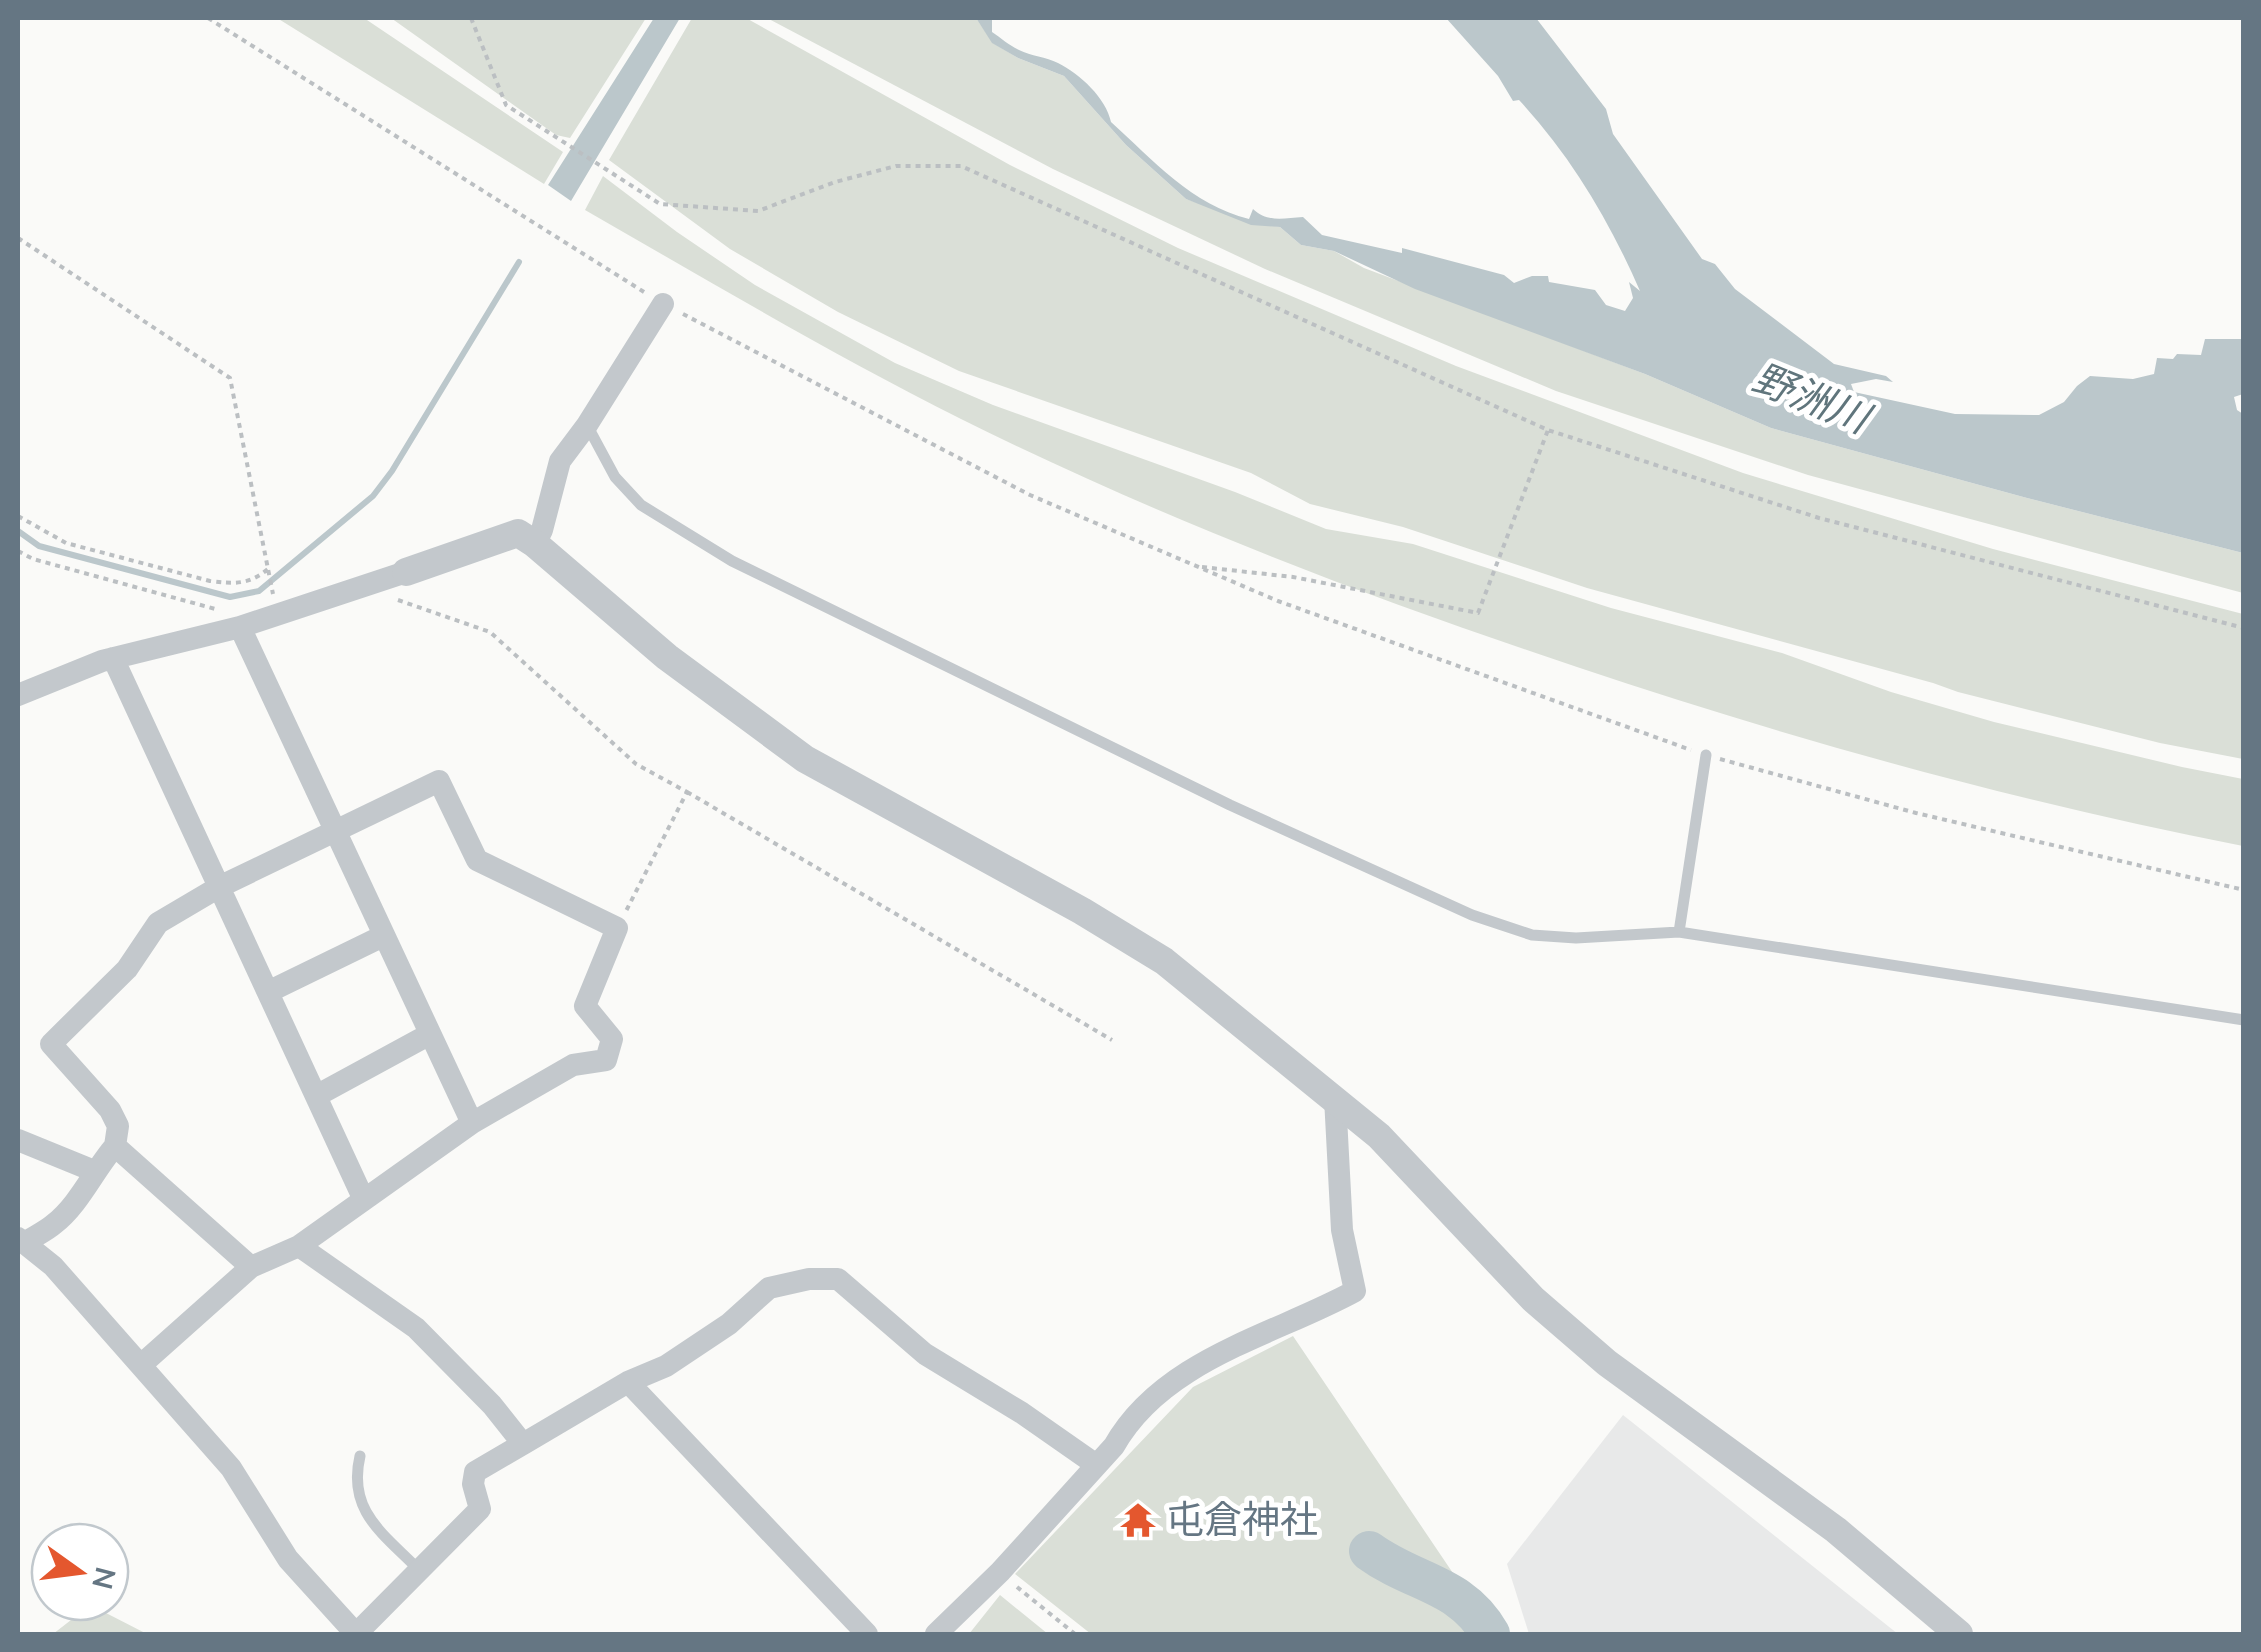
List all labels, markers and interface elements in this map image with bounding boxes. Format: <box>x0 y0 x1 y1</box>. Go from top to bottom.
water label: 野洲川 <box>1746 351 1880 444</box>
place label: 屯倉神社 <box>1166 1495 1318 1543</box>
temple icon: 屯倉神社 <box>1119 1501 1157 1539</box>
north arrow <box>30 1522 130 1622</box>
text: N <box>85 1564 124 1593</box>

